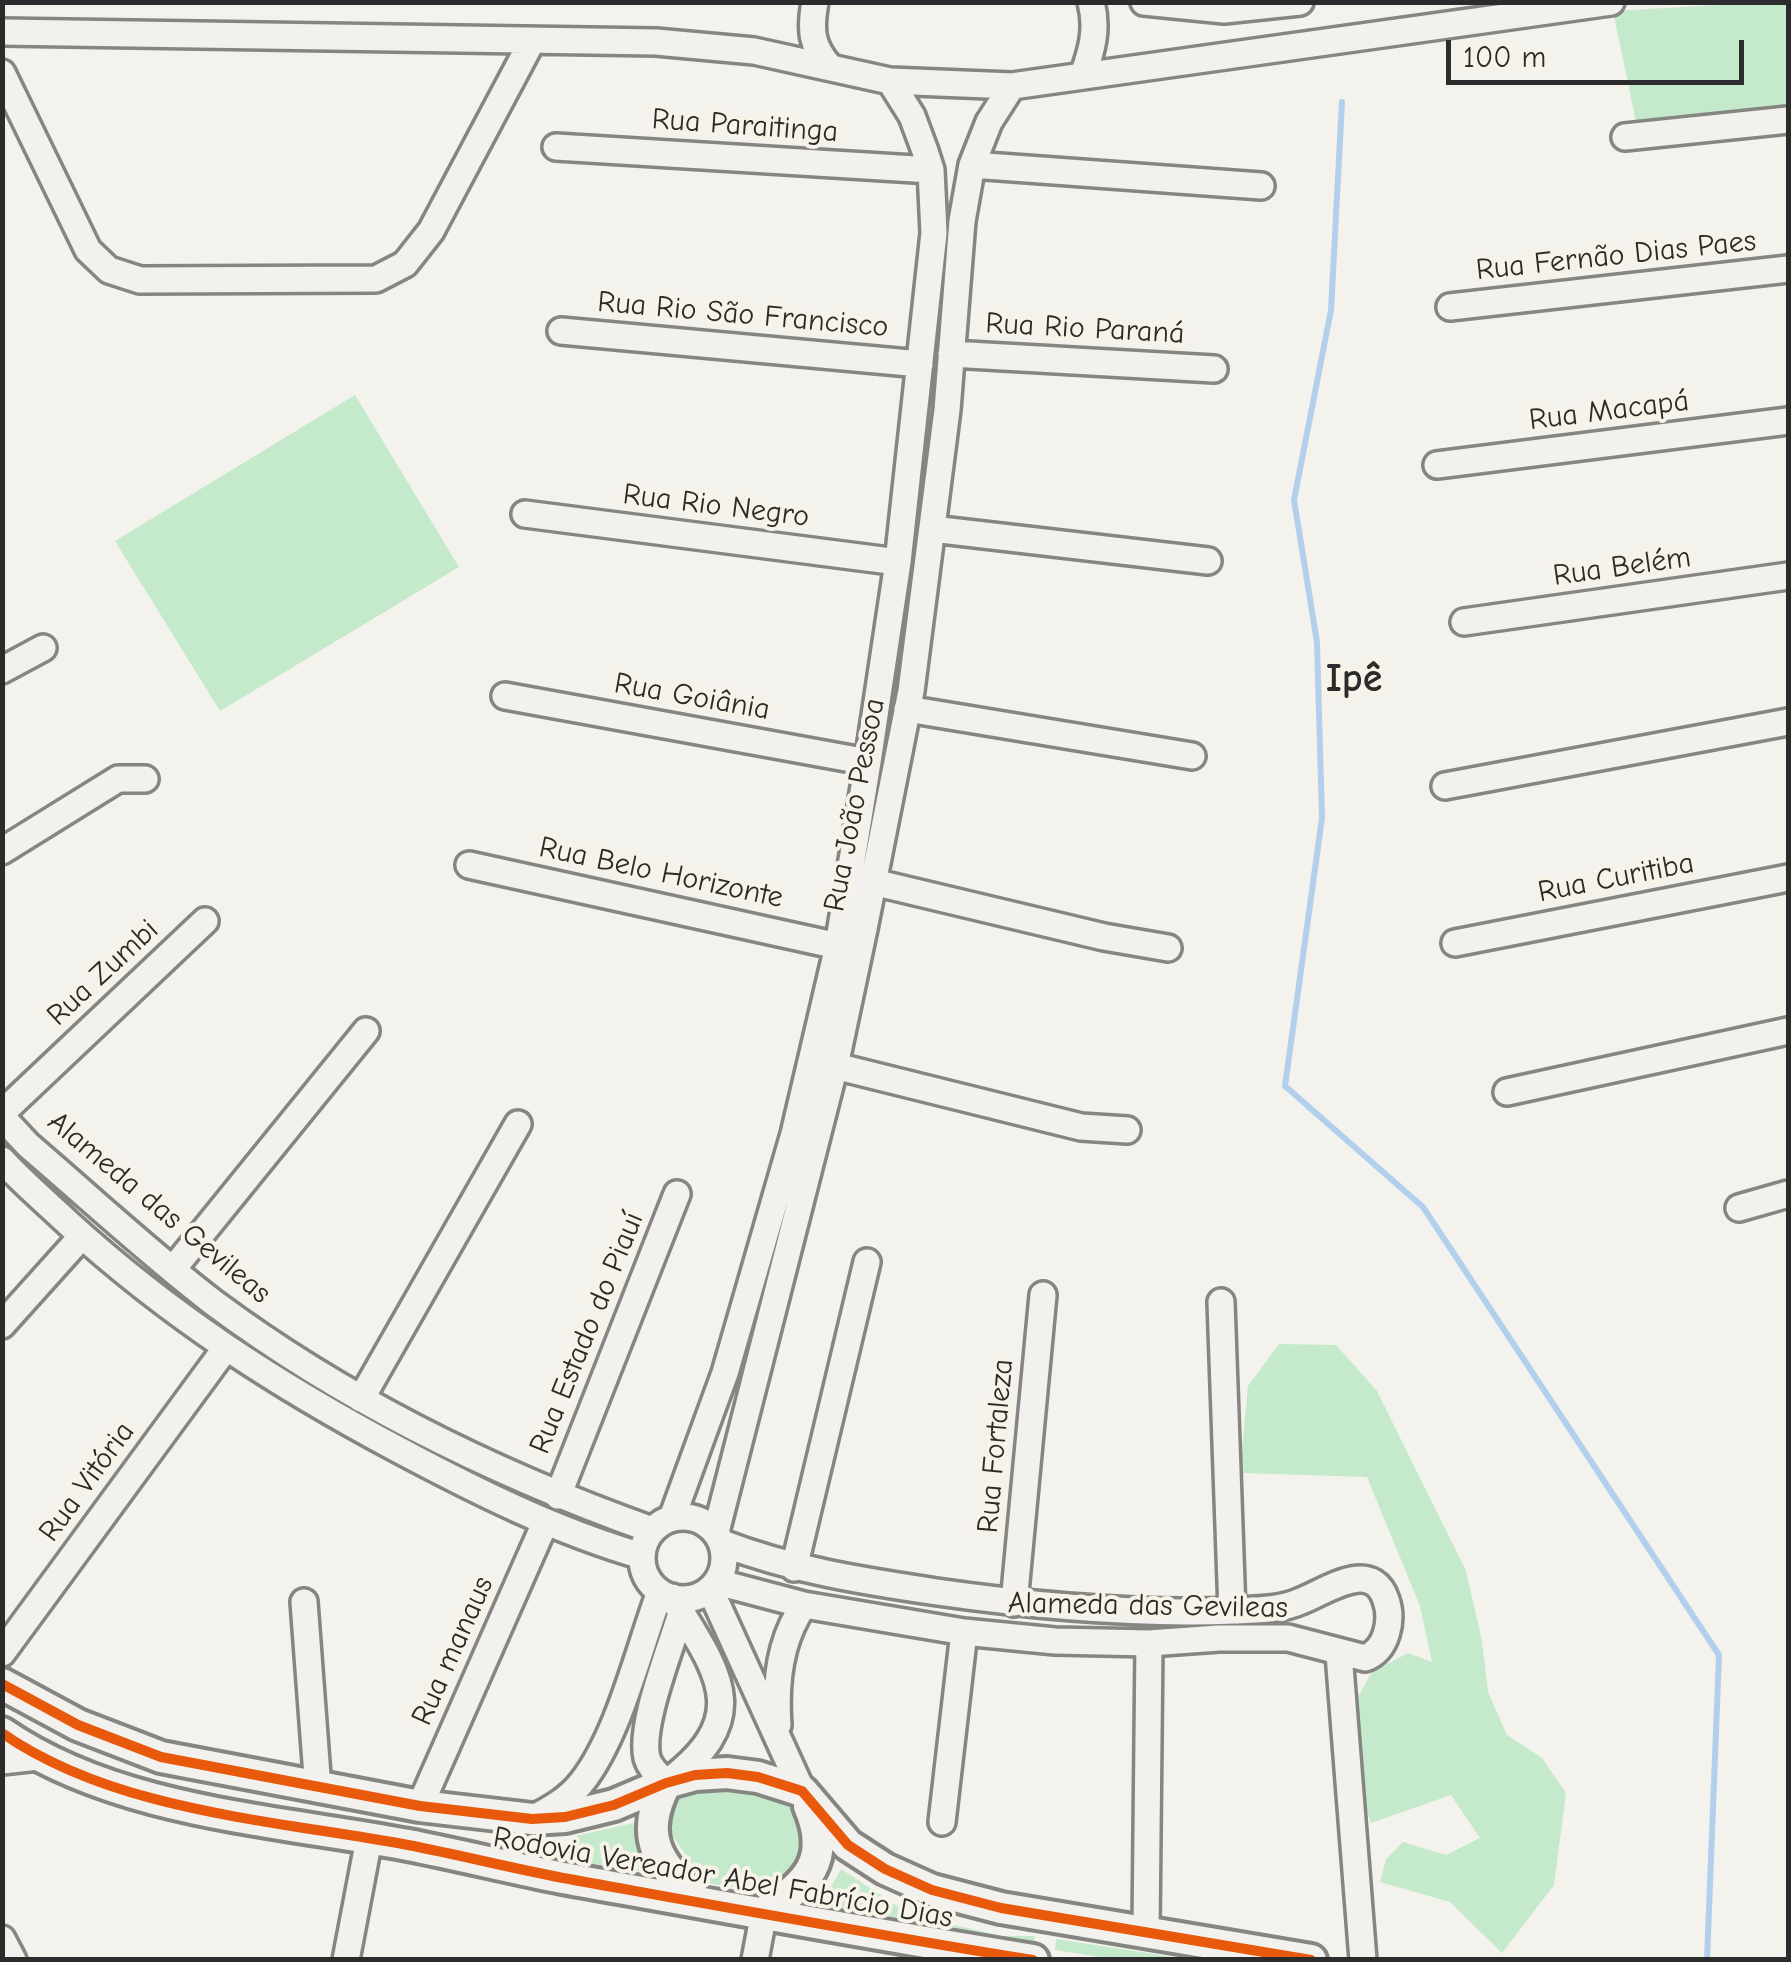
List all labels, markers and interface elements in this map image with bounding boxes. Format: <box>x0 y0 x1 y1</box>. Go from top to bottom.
scale bar <box>1451 20 1748 82</box>
text: 100 m <box>1463 40 1546 75</box>
street label: Rua Paraitinga <box>651 102 839 150</box>
street label: Rua Fernão Dias Paes <box>1474 223 1758 289</box>
street label: Rua Rio São Francisco <box>596 284 890 346</box>
street label: Rua Rio Paraná <box>985 306 1185 352</box>
street label: Rua Macapá <box>1527 383 1691 439</box>
street label: Rua Rio Negro <box>621 477 811 535</box>
street label: Rua Belém <box>1551 540 1693 594</box>
district label: Ipê <box>1326 656 1382 704</box>
street label: Rua Goiânia <box>611 666 773 728</box>
street label: Rua João Pessoa <box>817 695 893 915</box>
street label: Rua Belo Horizonte <box>536 830 786 916</box>
street label: Rua Curitiba <box>1535 845 1697 911</box>
street label: Rua Zumbi <box>40 912 166 1034</box>
street label: Alameda das Gevileas <box>40 1104 278 1312</box>
street label: Rua Estado do Piauí <box>522 1207 652 1459</box>
street label: Rua Fortaleza <box>970 1357 1022 1535</box>
street label: Rua Vitória <box>31 1415 143 1549</box>
street label: Rua manaus <box>404 1571 502 1731</box>
street label: Alameda das Gevileas <box>1008 1586 1288 1626</box>
street label: Rodovia Vereador Abel Fabrício Dias <box>490 1820 956 1936</box>

